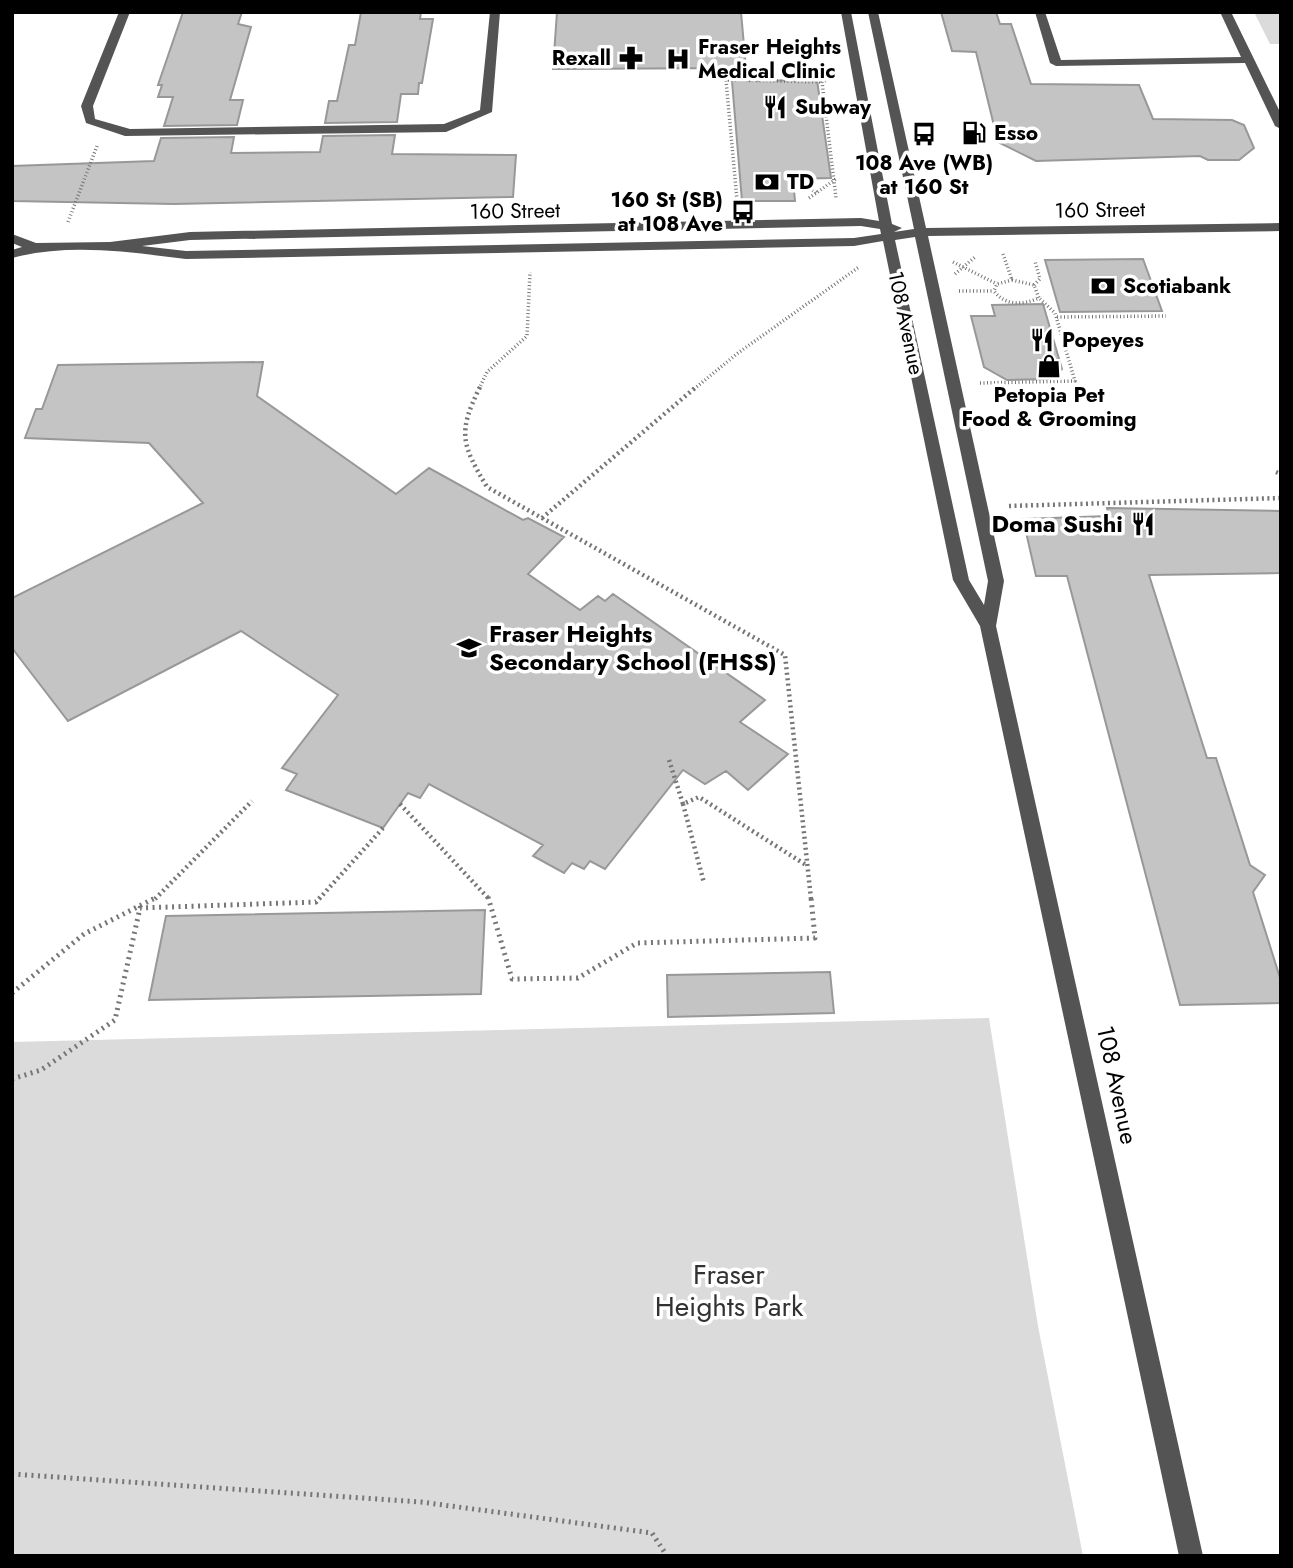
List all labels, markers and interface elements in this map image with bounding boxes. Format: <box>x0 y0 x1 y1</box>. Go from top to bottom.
place label: Fraser Heights Medical Clinic <box>698 32 841 86</box>
place label: Rexall <box>552 43 611 73</box>
pharmacy icon: Rexall <box>617 44 645 72</box>
hospital icon: Fraser Heights Medical Clinic <box>664 45 692 73</box>
place label: Subway <box>795 92 872 122</box>
restaurant icon: Subway <box>761 93 789 121</box>
place label: Esso <box>994 118 1038 148</box>
fuel station icon: Esso <box>960 119 988 147</box>
bus stop icon: 108 Ave (WB) at 160 St <box>910 120 938 148</box>
place label: 108 Ave (WB) at 160 St <box>855 148 993 202</box>
place label: TD <box>787 167 814 197</box>
bank icon: TD <box>753 168 781 196</box>
place label: 160 St (SB) at 108 Ave <box>611 185 723 239</box>
street label: 160 Street <box>1054 194 1146 226</box>
street label: 160 Street <box>469 195 561 227</box>
bus stop icon: 160 St (SB) at 108 Ave <box>729 198 757 226</box>
street label: 108 Avenue <box>880 268 932 378</box>
place label: Scotiabank <box>1123 271 1231 301</box>
bank icon: Scotiabank <box>1089 272 1117 300</box>
place label: Popeyes <box>1062 325 1144 355</box>
restaurant icon: Popeyes <box>1028 326 1056 354</box>
shop icon: Petopia Pet Food & Grooming <box>1035 352 1063 380</box>
place label: Petopia Pet Food & Grooming <box>961 380 1137 434</box>
place label: Doma Sushi <box>991 506 1123 541</box>
restaurant icon: Doma Sushi <box>1129 510 1157 538</box>
place label: Fraser Heights Secondary School (FHSS) <box>489 616 777 679</box>
school or university icon: Fraser Heights Secondary School (FHSS) <box>455 634 483 662</box>
street label: 108 Avenue <box>1088 1022 1147 1147</box>
park label: Fraser Heights Park <box>655 1254 804 1327</box>

